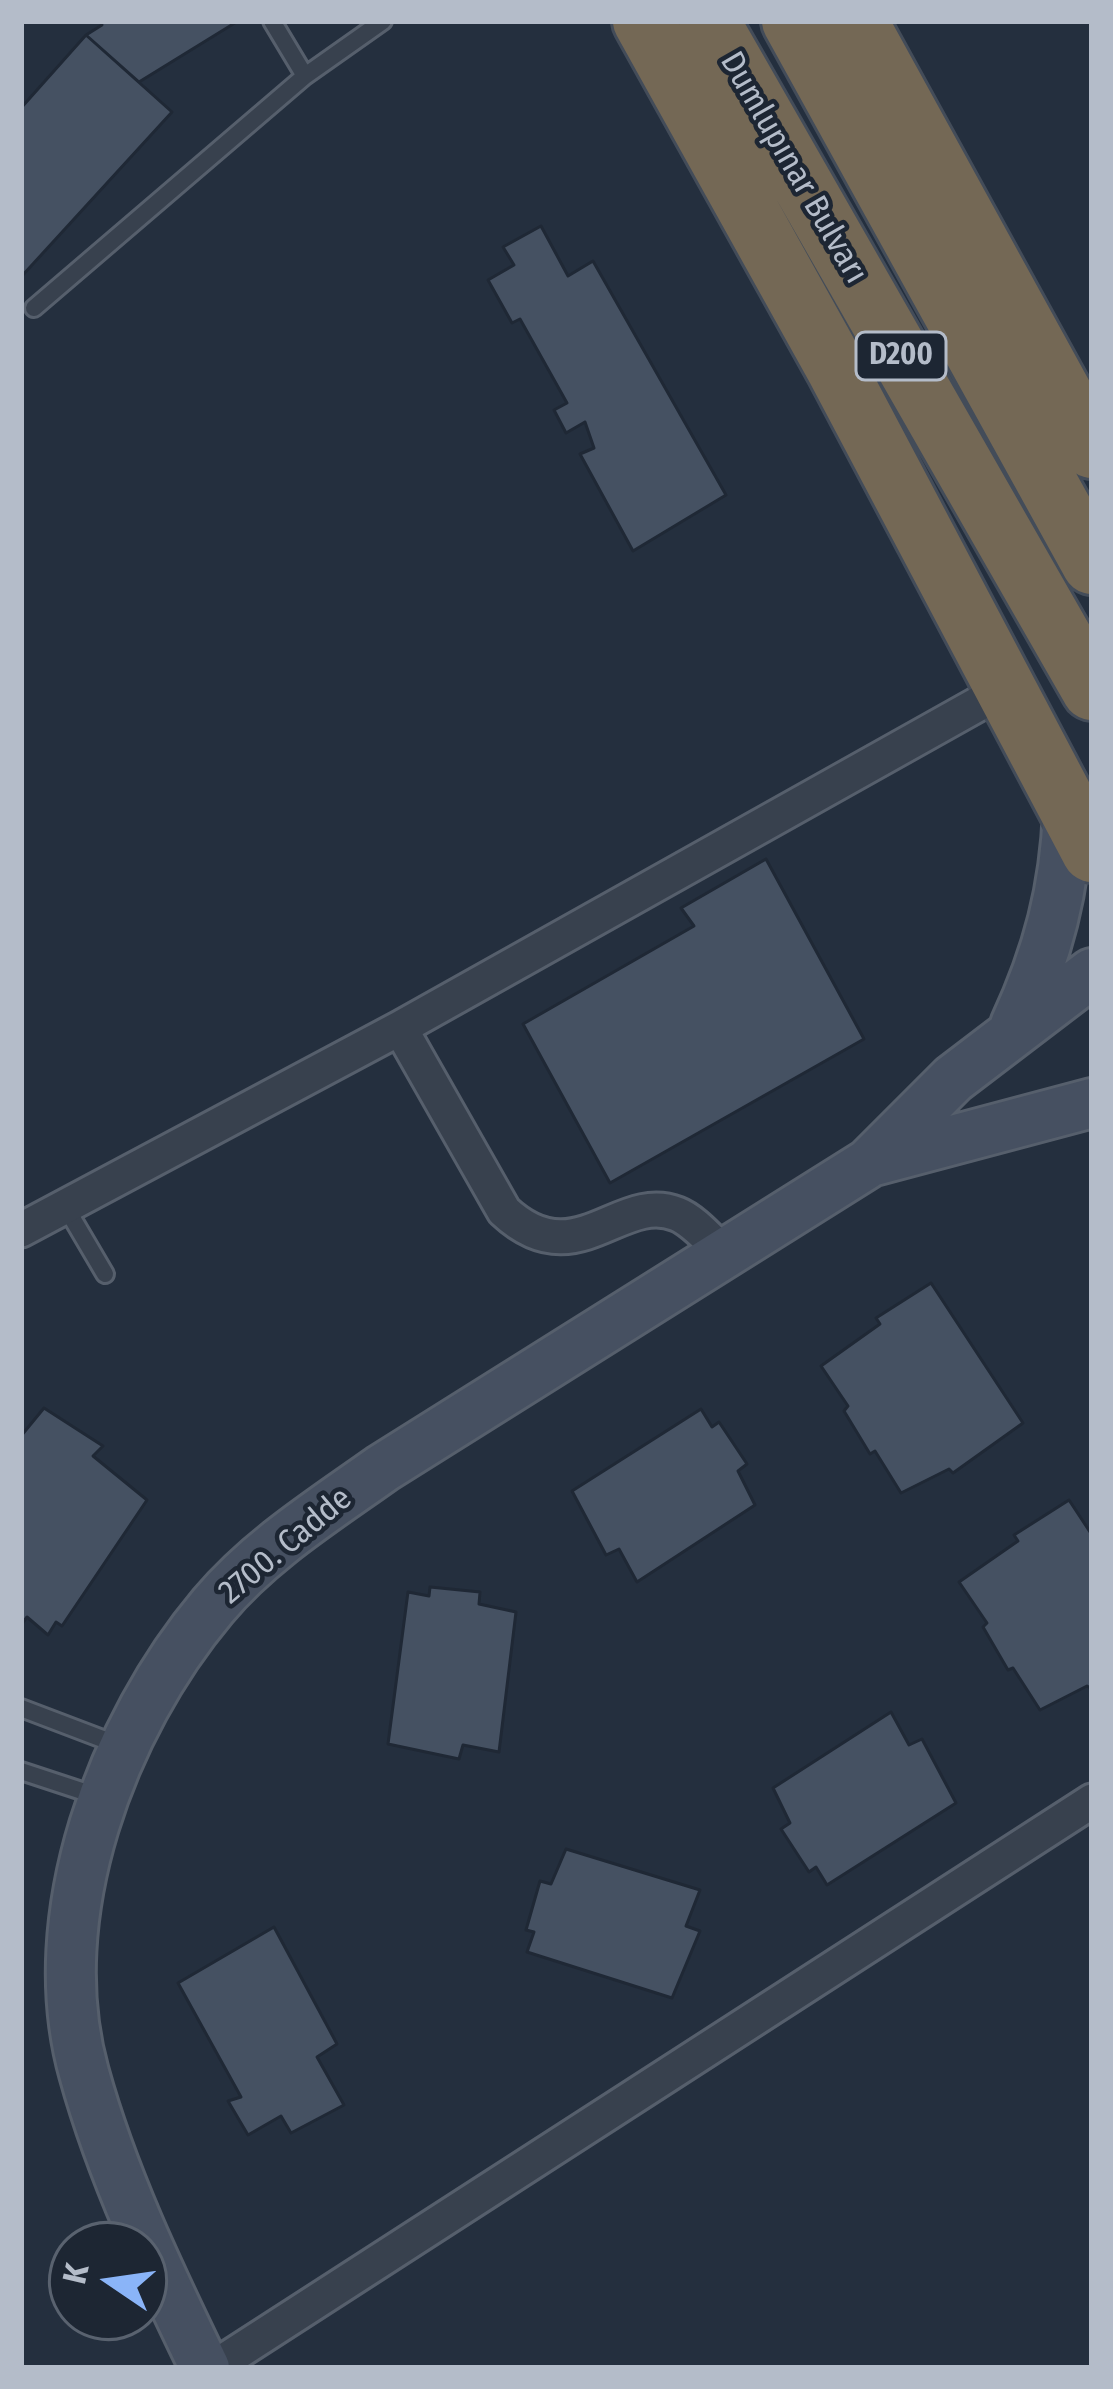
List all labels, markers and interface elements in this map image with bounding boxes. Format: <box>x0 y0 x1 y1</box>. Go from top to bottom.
street label: Dumlupınar Bulvarı <box>711 45 875 291</box>
road number: D200 <box>856 332 946 380</box>
street label: 2700. Cadde <box>212 1479 360 1613</box>
north arrow <box>48 2221 168 2341</box>
text: K <box>54 2260 97 2287</box>

